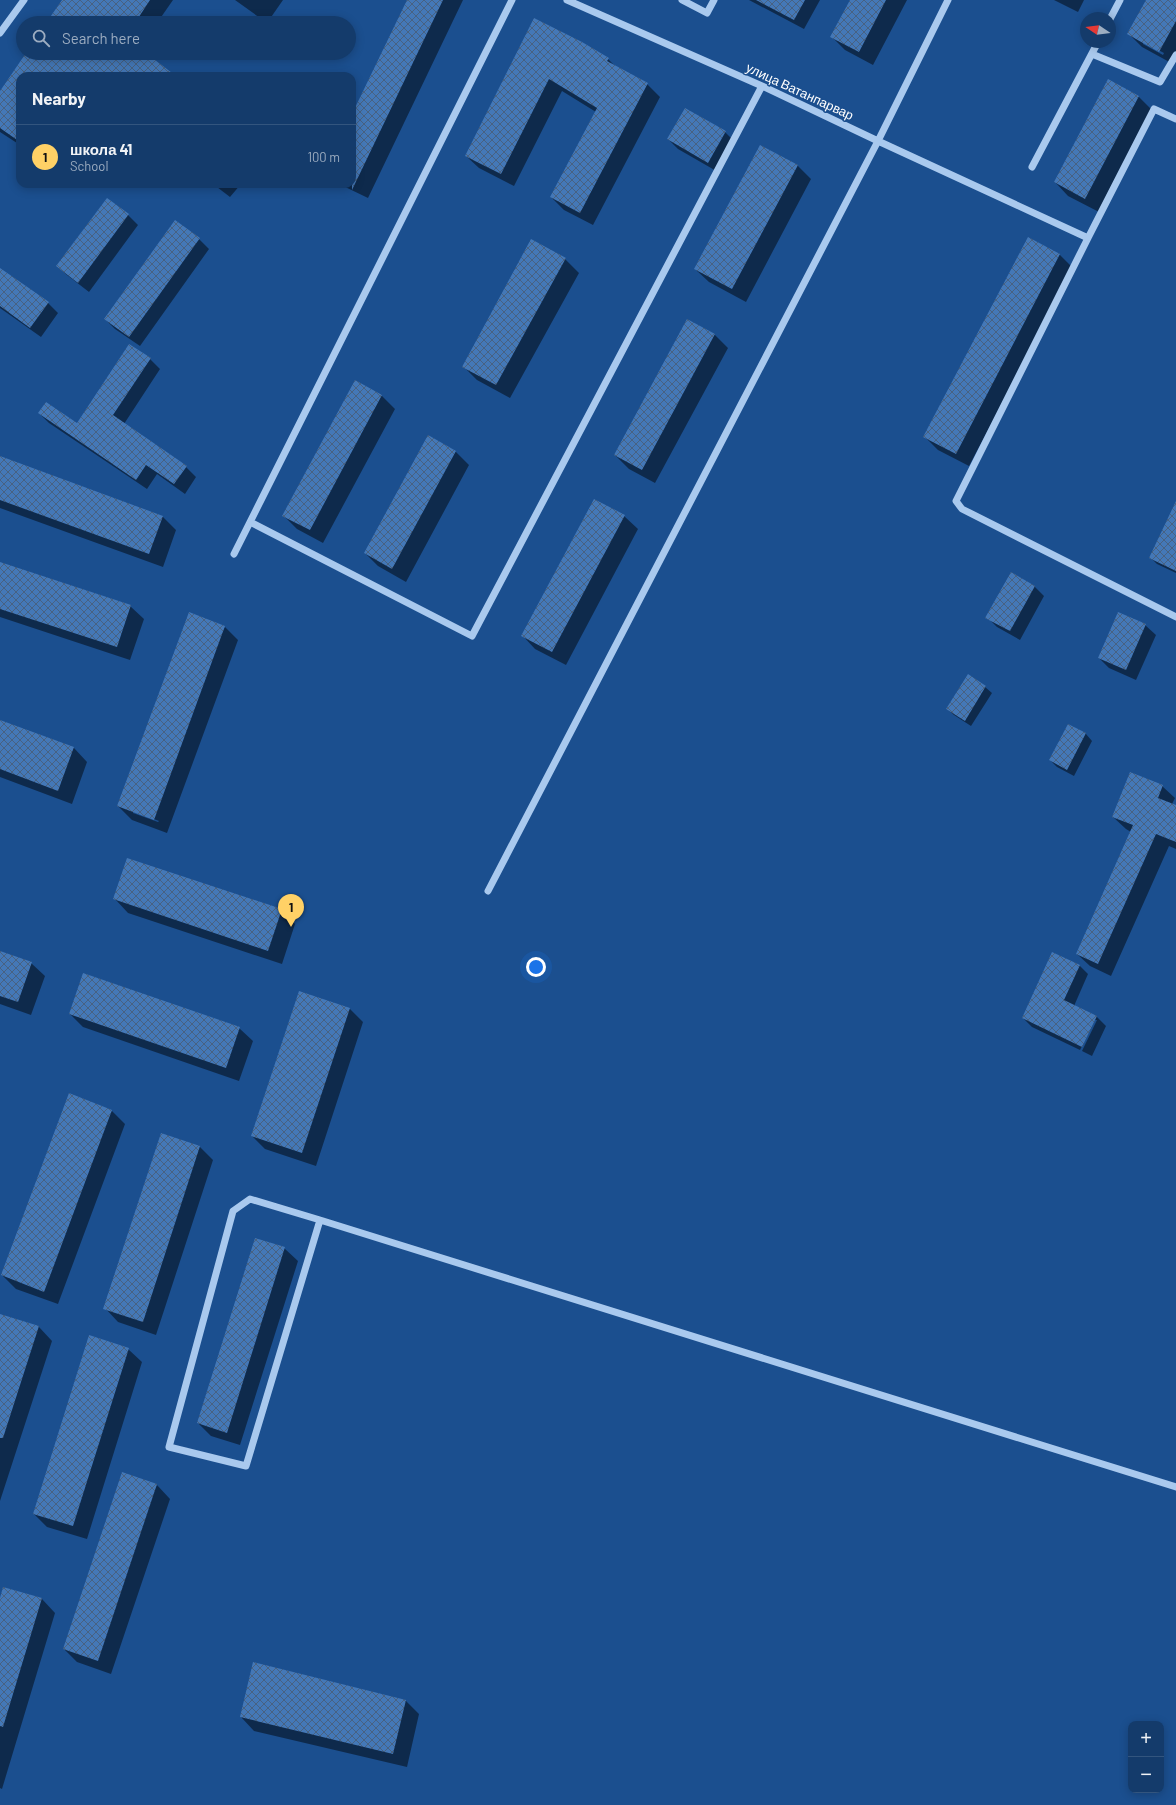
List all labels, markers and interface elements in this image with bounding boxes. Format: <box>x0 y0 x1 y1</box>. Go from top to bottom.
north arrow <box>1080 12 1116 48</box>
search box <box>16 16 356 60</box>
icon: search <box>30 27 52 49</box>
text: Search here <box>62 29 140 47</box>
street label: улица Ватанпарвар <box>744 59 856 123</box>
text: Nearby <box>32 88 86 108</box>
text: школа 41 <box>70 140 132 158</box>
text: 1 <box>43 149 47 165</box>
text: 100 m <box>307 149 340 165</box>
text: School <box>70 158 108 174</box>
pin: 1 <box>278 894 304 927</box>
your location <box>526 957 546 977</box>
map controls <box>1128 1721 1164 1793</box>
button: + <box>1128 1721 1164 1757</box>
button: − <box>1128 1757 1164 1793</box>

